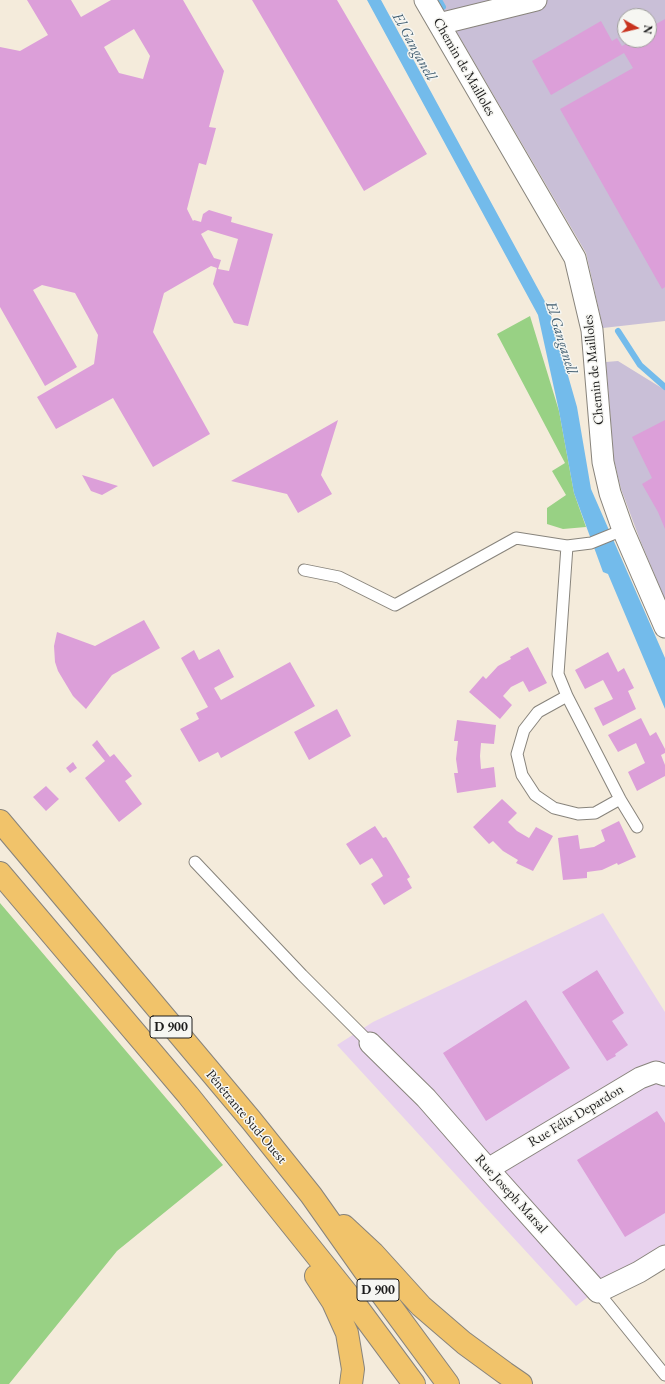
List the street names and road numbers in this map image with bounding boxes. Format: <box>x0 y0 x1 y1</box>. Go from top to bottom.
street label: Chemin de Mailloles <box>429 15 499 119</box>
street label: Chemin de Mailloles <box>580 314 608 426</box>
road number: D 900 <box>150 1016 192 1038</box>
street label: Pénétrante Sud-Ouest <box>202 1067 290 1167</box>
street label: Rue Félix Depardon <box>525 1081 627 1151</box>
street label: Rue Joseph Marsal <box>471 1151 551 1237</box>
road number: D 900 <box>357 1279 399 1301</box>

